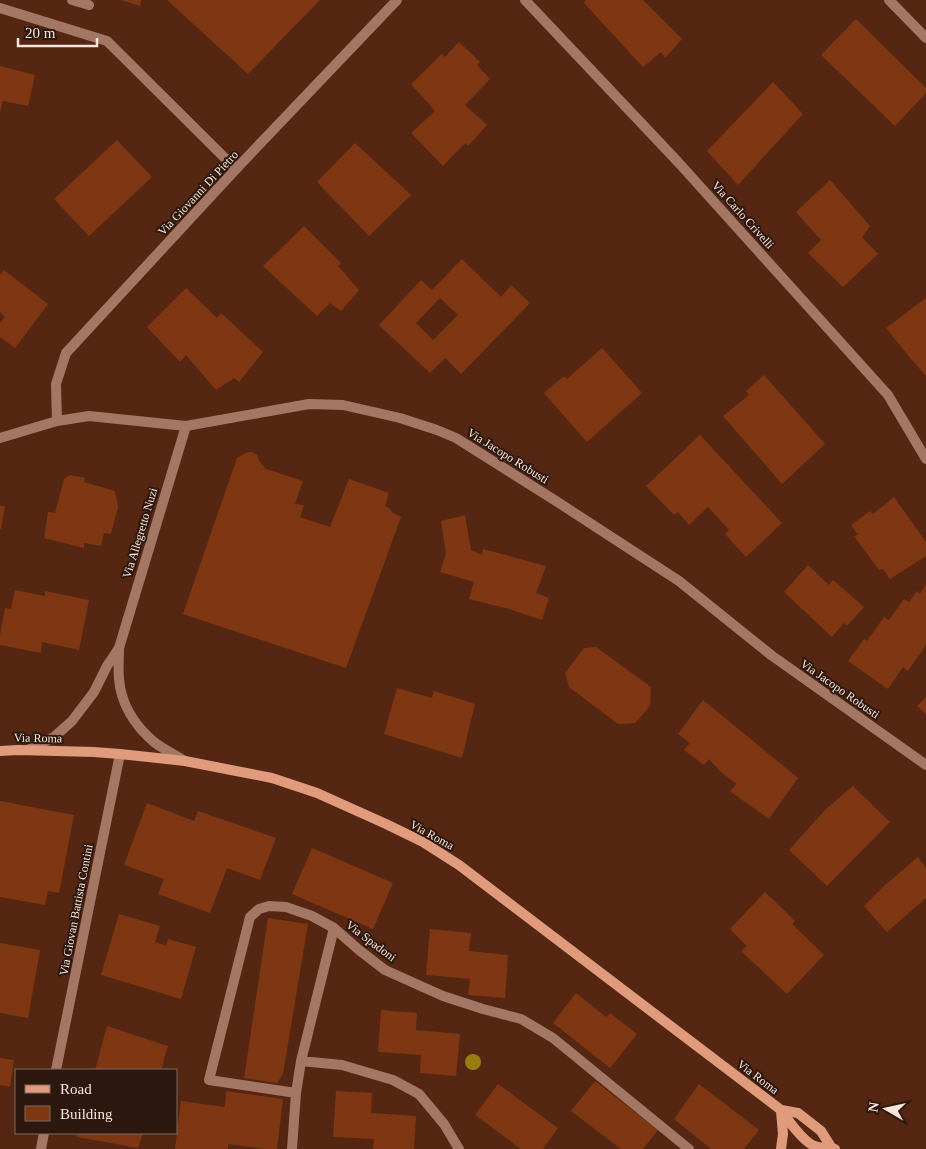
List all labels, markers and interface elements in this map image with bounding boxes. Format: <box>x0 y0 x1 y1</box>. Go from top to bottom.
scale bar <box>18 15 96 47</box>
text: 20 m <box>25 25 56 41</box>
street label: Via Giovanni Di Pietro <box>155 148 241 238</box>
street label: Via Carlo Crivelli <box>709 178 777 252</box>
street label: Via Jacopo Robusti <box>465 425 552 487</box>
street label: Via Allegretto Nuzi <box>120 485 161 580</box>
street label: Via Jacopo Robusti <box>798 657 883 722</box>
street label: Via Roma <box>14 731 63 745</box>
street label: Via Roma <box>407 817 457 853</box>
street label: Via Giovan Battista Contini <box>56 842 96 977</box>
street label: Via Spadoni <box>343 918 399 965</box>
street label: Via Roma <box>735 1057 782 1098</box>
legend <box>15 1069 178 1134</box>
text: Road <box>60 1081 92 1097</box>
north arrow <box>861 1084 911 1134</box>
text: N <box>865 1101 882 1113</box>
text: Building <box>60 1106 113 1122</box>

